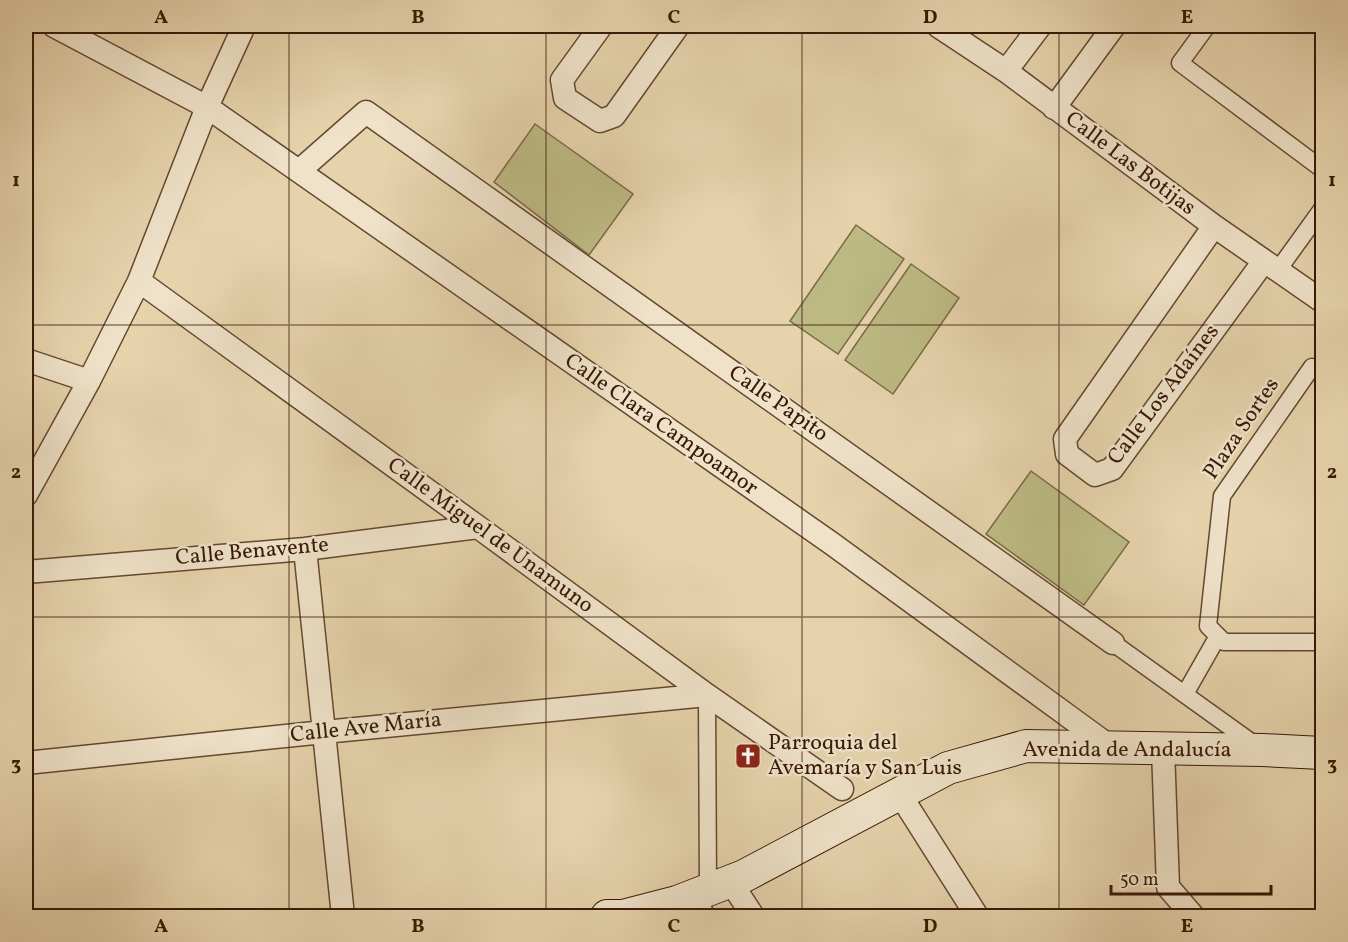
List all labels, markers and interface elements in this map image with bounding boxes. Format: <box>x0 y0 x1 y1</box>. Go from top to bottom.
text: A <box>154 4 168 32</box>
text: B <box>411 4 425 32</box>
text: C <box>668 4 681 32</box>
text: D <box>923 4 937 32</box>
text: E <box>1181 4 1193 32</box>
street label: Calle Las Botijas <box>1058 105 1202 223</box>
text: 1 <box>12 167 20 195</box>
text: 1 <box>1328 167 1336 195</box>
street label: Calle Los Adaínes <box>1101 318 1227 472</box>
street label: Calle Clara Campoamor <box>558 346 764 504</box>
street label: Calle Papito <box>722 358 834 450</box>
street label: Plaza Sortes <box>1196 372 1288 486</box>
street label: Calle Miguel de Unamuno <box>380 450 600 622</box>
text: 2 <box>11 459 21 487</box>
text: 2 <box>1327 459 1337 487</box>
street label: Calle Benavente <box>174 530 330 574</box>
street label: Calle Ave María <box>289 705 443 751</box>
place label: Parroquia del Avemaría y San Luis <box>768 728 962 784</box>
street label: Avenida de Andalucía <box>1022 735 1232 766</box>
church icon: Parroquia del Avemaría y San Luis <box>733 741 763 771</box>
text: 3 <box>11 751 21 779</box>
text: 3 <box>1327 751 1337 779</box>
scale bar <box>1111 858 1272 896</box>
text: 50 m <box>1120 868 1159 893</box>
text: A <box>154 913 168 941</box>
text: B <box>411 913 425 941</box>
text: C <box>668 913 681 941</box>
text: D <box>923 913 937 941</box>
text: E <box>1181 913 1193 941</box>

